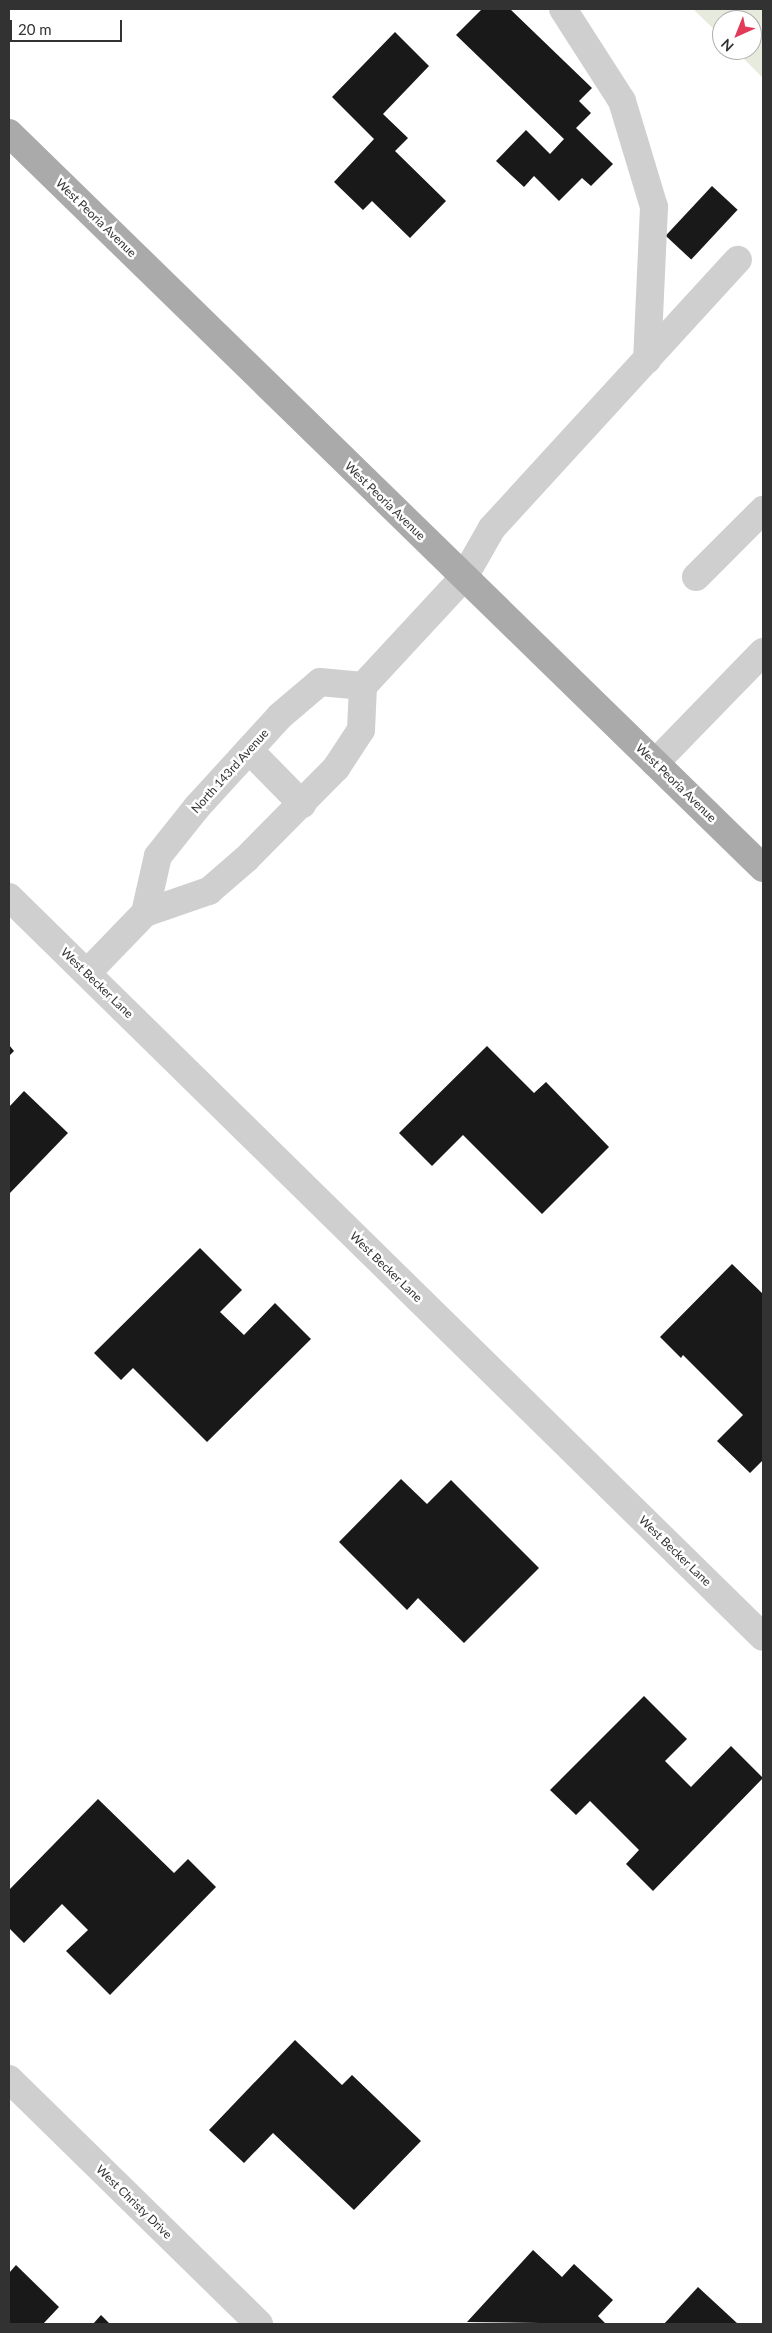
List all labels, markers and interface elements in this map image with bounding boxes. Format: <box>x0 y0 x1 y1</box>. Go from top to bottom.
scale bar <box>12 10 125 42</box>
north arrow <box>712 10 762 60</box>
text: 20 m <box>18 20 52 38</box>
text: N <box>717 36 737 55</box>
street label: West Peoria Avenue <box>53 176 139 260</box>
street label: West Peoria Avenue <box>342 459 428 543</box>
street label: North 143rd Avenue <box>188 726 272 816</box>
street label: West Peoria Avenue <box>633 741 719 825</box>
street label: West Becker Lane <box>58 945 136 1021</box>
street label: West Becker Lane <box>347 1229 425 1305</box>
street label: West Becker Lane <box>636 1513 714 1589</box>
street label: West Christy Drive <box>93 2162 175 2242</box>

